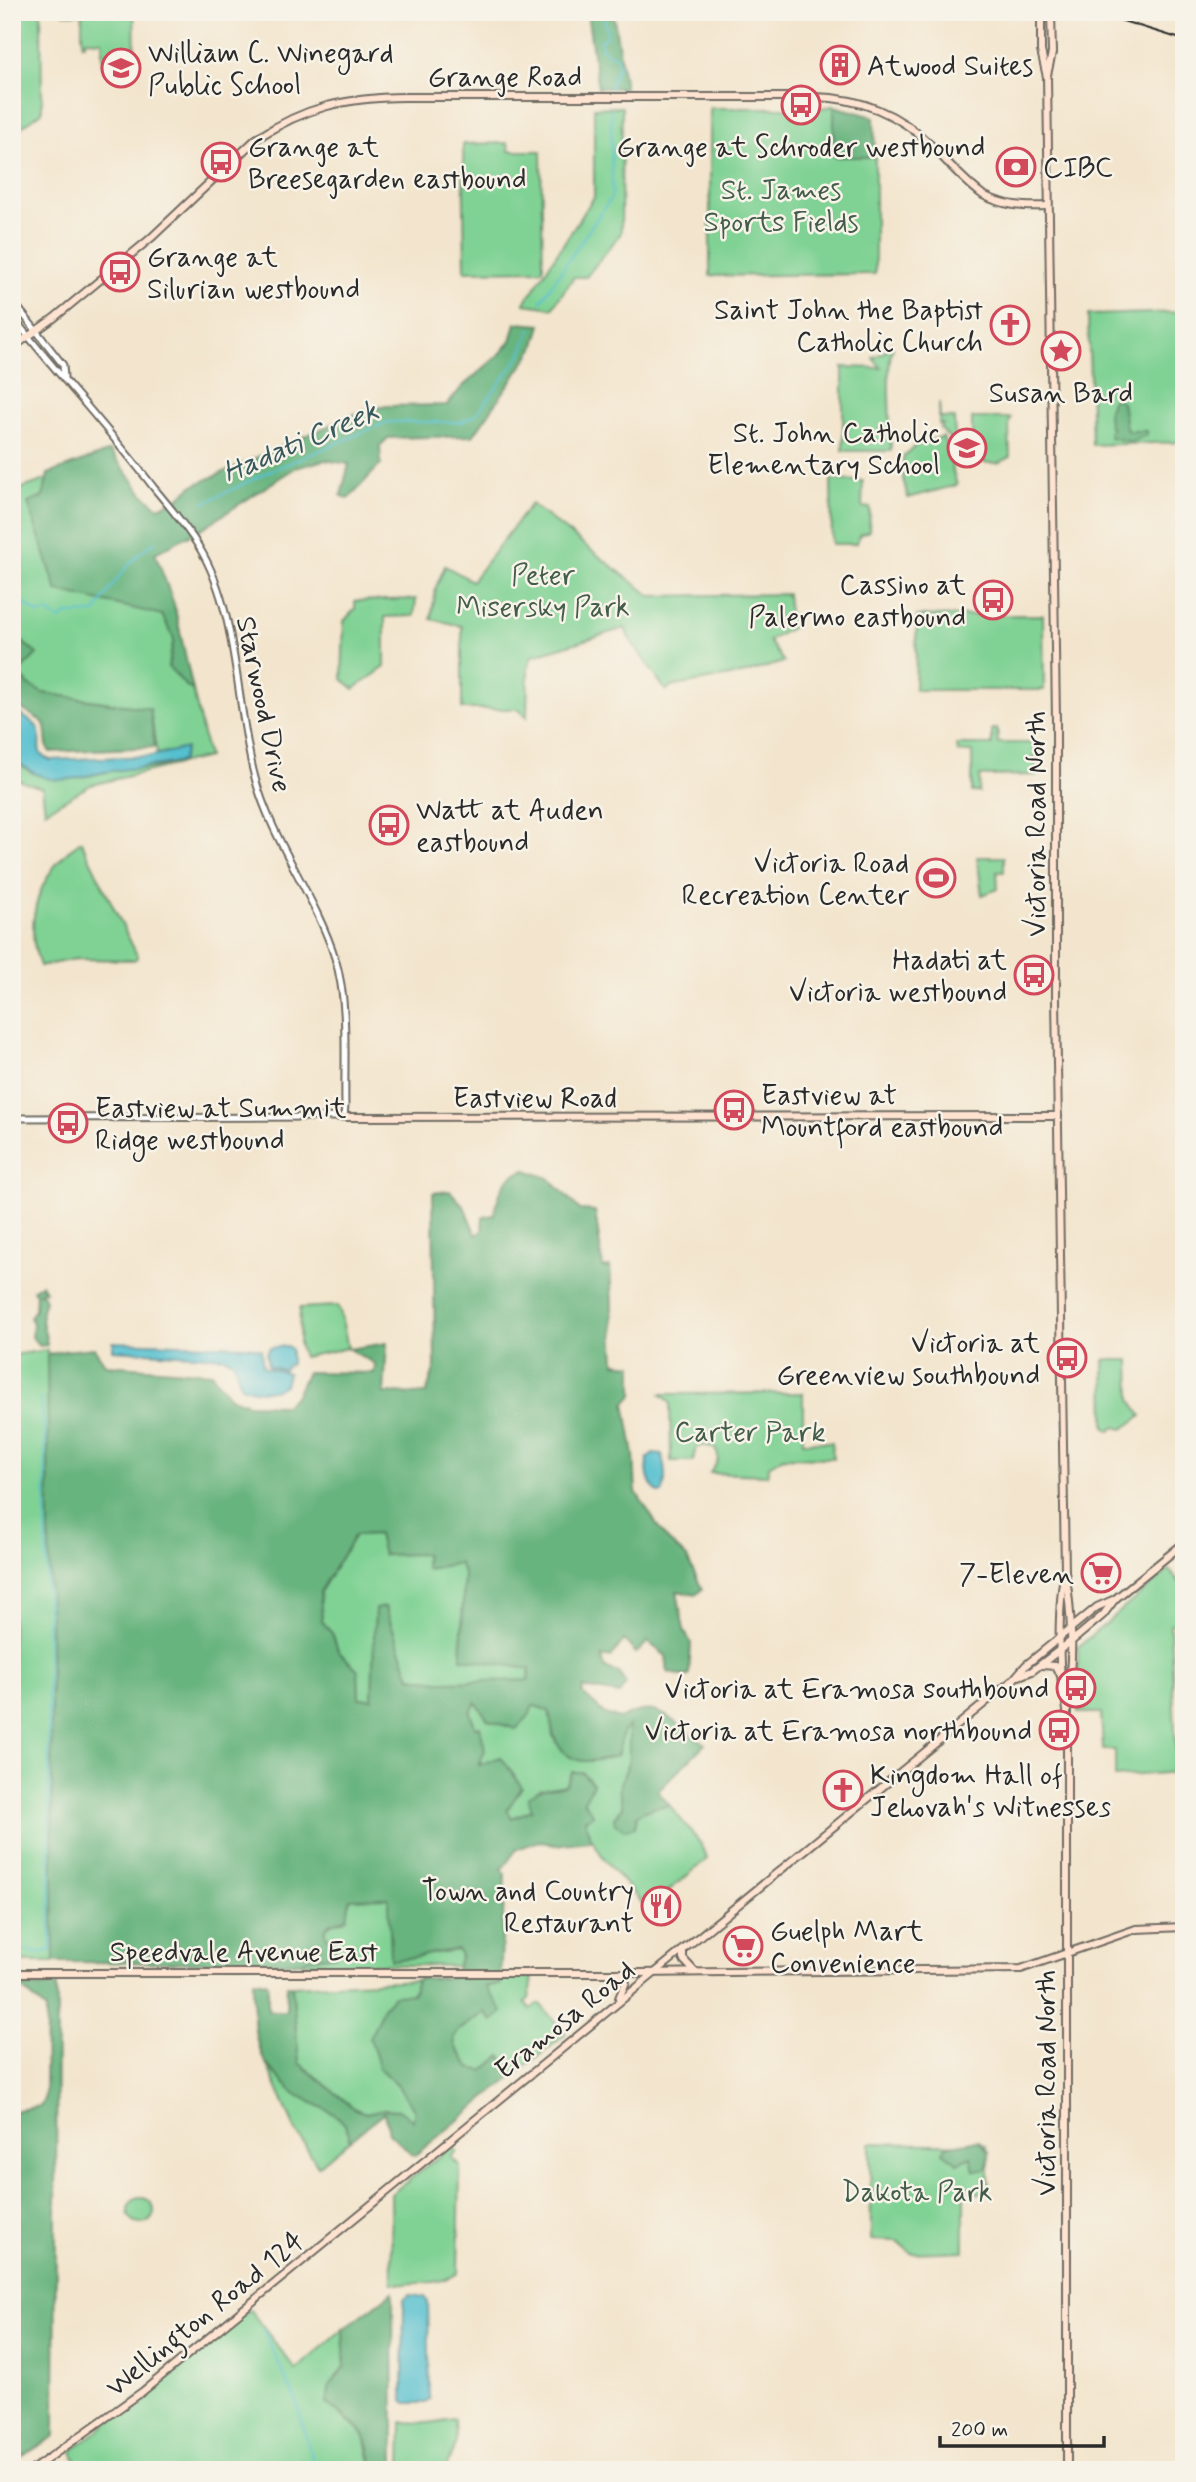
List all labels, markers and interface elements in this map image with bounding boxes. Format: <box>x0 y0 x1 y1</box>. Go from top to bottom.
place label: William C. Winegard Public School <box>148 36 394 105</box>
building icon: Atwood Suites <box>819 44 861 86</box>
school or university icon: William C. Winegard Public School <box>100 47 142 89</box>
place label: Atwood Suites <box>867 49 1033 86</box>
street label: Grange Road <box>428 60 582 97</box>
bus stop icon: Grange at Schroder westbound <box>780 84 822 126</box>
place label: Grange at Breesegarden eastbound <box>248 130 527 199</box>
place label: Grange at Schroder westbound <box>617 130 985 167</box>
bus stop icon: Grange at Breesegarden eastbound <box>200 141 242 183</box>
bank icon: CIBC <box>995 146 1037 188</box>
place label: CIBC <box>1043 151 1113 188</box>
park label: St. James Sports Fields <box>703 173 859 242</box>
place label: Grange at Silurian westbound <box>147 240 360 309</box>
bus stop icon: Grange at Silurian westbound <box>99 251 141 293</box>
place label: Saint John the Baptist Catholic Church <box>714 293 984 362</box>
church icon: Saint John the Baptist Catholic Church <box>989 304 1031 346</box>
place icon: Susan Bard <box>1040 330 1082 372</box>
place label: Susan Bard <box>989 376 1133 413</box>
water label: Hadati Creek <box>217 392 385 493</box>
place label: St. John Catholic Elementary School <box>707 416 940 485</box>
school or university icon: St. John Catholic Elementary School <box>946 427 988 469</box>
park label: Peter Misersky Park <box>456 558 630 627</box>
place label: Cassino at Palermo eastbound <box>749 568 967 637</box>
bus stop icon: Cassino at Palermo eastbound <box>972 579 1014 621</box>
street label: Starwood Drive <box>226 613 299 796</box>
street label: Victoria Road North <box>1019 711 1056 937</box>
place label: Watt at Auden eastbound <box>416 793 604 862</box>
bus stop icon: Watt at Auden eastbound <box>368 804 410 846</box>
place label: Victoria Road Recreation Center <box>682 846 909 915</box>
sports icon: Victoria Road Recreation Center <box>915 857 957 899</box>
place label: Hadati at Victoria westbound <box>789 943 1008 1012</box>
bus stop icon: Hadati at Victoria westbound <box>1013 954 1055 996</box>
place label: Eastview at Mountford eastbound <box>761 1078 1003 1149</box>
street label: Eastview Road <box>453 1081 617 1118</box>
bus stop icon: Eastview at Mountford eastbound <box>713 1089 755 1131</box>
place label: Eastview at Summit Ridge westbound <box>95 1091 347 1162</box>
bus stop icon: Eastview at Summit Ridge westbound <box>47 1102 89 1144</box>
place label: Victoria at Greenview southbound <box>777 1326 1041 1395</box>
bus stop icon: Victoria at Greenview southbound <box>1046 1337 1088 1379</box>
park label: Carter Park <box>674 1415 826 1452</box>
supermarket icon: 7-Eleven <box>1080 1552 1122 1594</box>
place label: 7-Eleven <box>959 1557 1074 1594</box>
bus stop icon: Victoria at Eramosa southbound <box>1055 1667 1097 1709</box>
place label: Victoria at Eramosa southbound <box>665 1672 1049 1709</box>
bus stop icon: Victoria at Eramosa northbound <box>1038 1709 1080 1751</box>
place label: Victoria at Eramosa northbound <box>645 1714 1032 1751</box>
place label: Kingdom Hall of Jehovah's Witnesses <box>870 1758 1111 1827</box>
church icon: Kingdom Hall of Jehovah's Witnesses <box>822 1769 864 1811</box>
place label: Town and Country Restaurant <box>422 1874 634 1943</box>
restaurant icon: Town and Country Restaurant <box>640 1885 682 1927</box>
place label: Guelph Mart Convenience <box>770 1914 924 1983</box>
supermarket icon: Guelph Mart Convenience <box>722 1925 764 1967</box>
street label: Speedvale Avenue East <box>110 1935 379 1972</box>
street label: Eramosa Road <box>488 1953 643 2089</box>
street label: Victoria Road North <box>1029 1970 1066 2196</box>
park label: Dakota Park <box>842 2175 993 2212</box>
street label: Wellington Road 124 <box>99 2224 314 2409</box>
scale bar <box>940 2405 1105 2449</box>
text: 200 m <box>951 2416 1008 2444</box>

